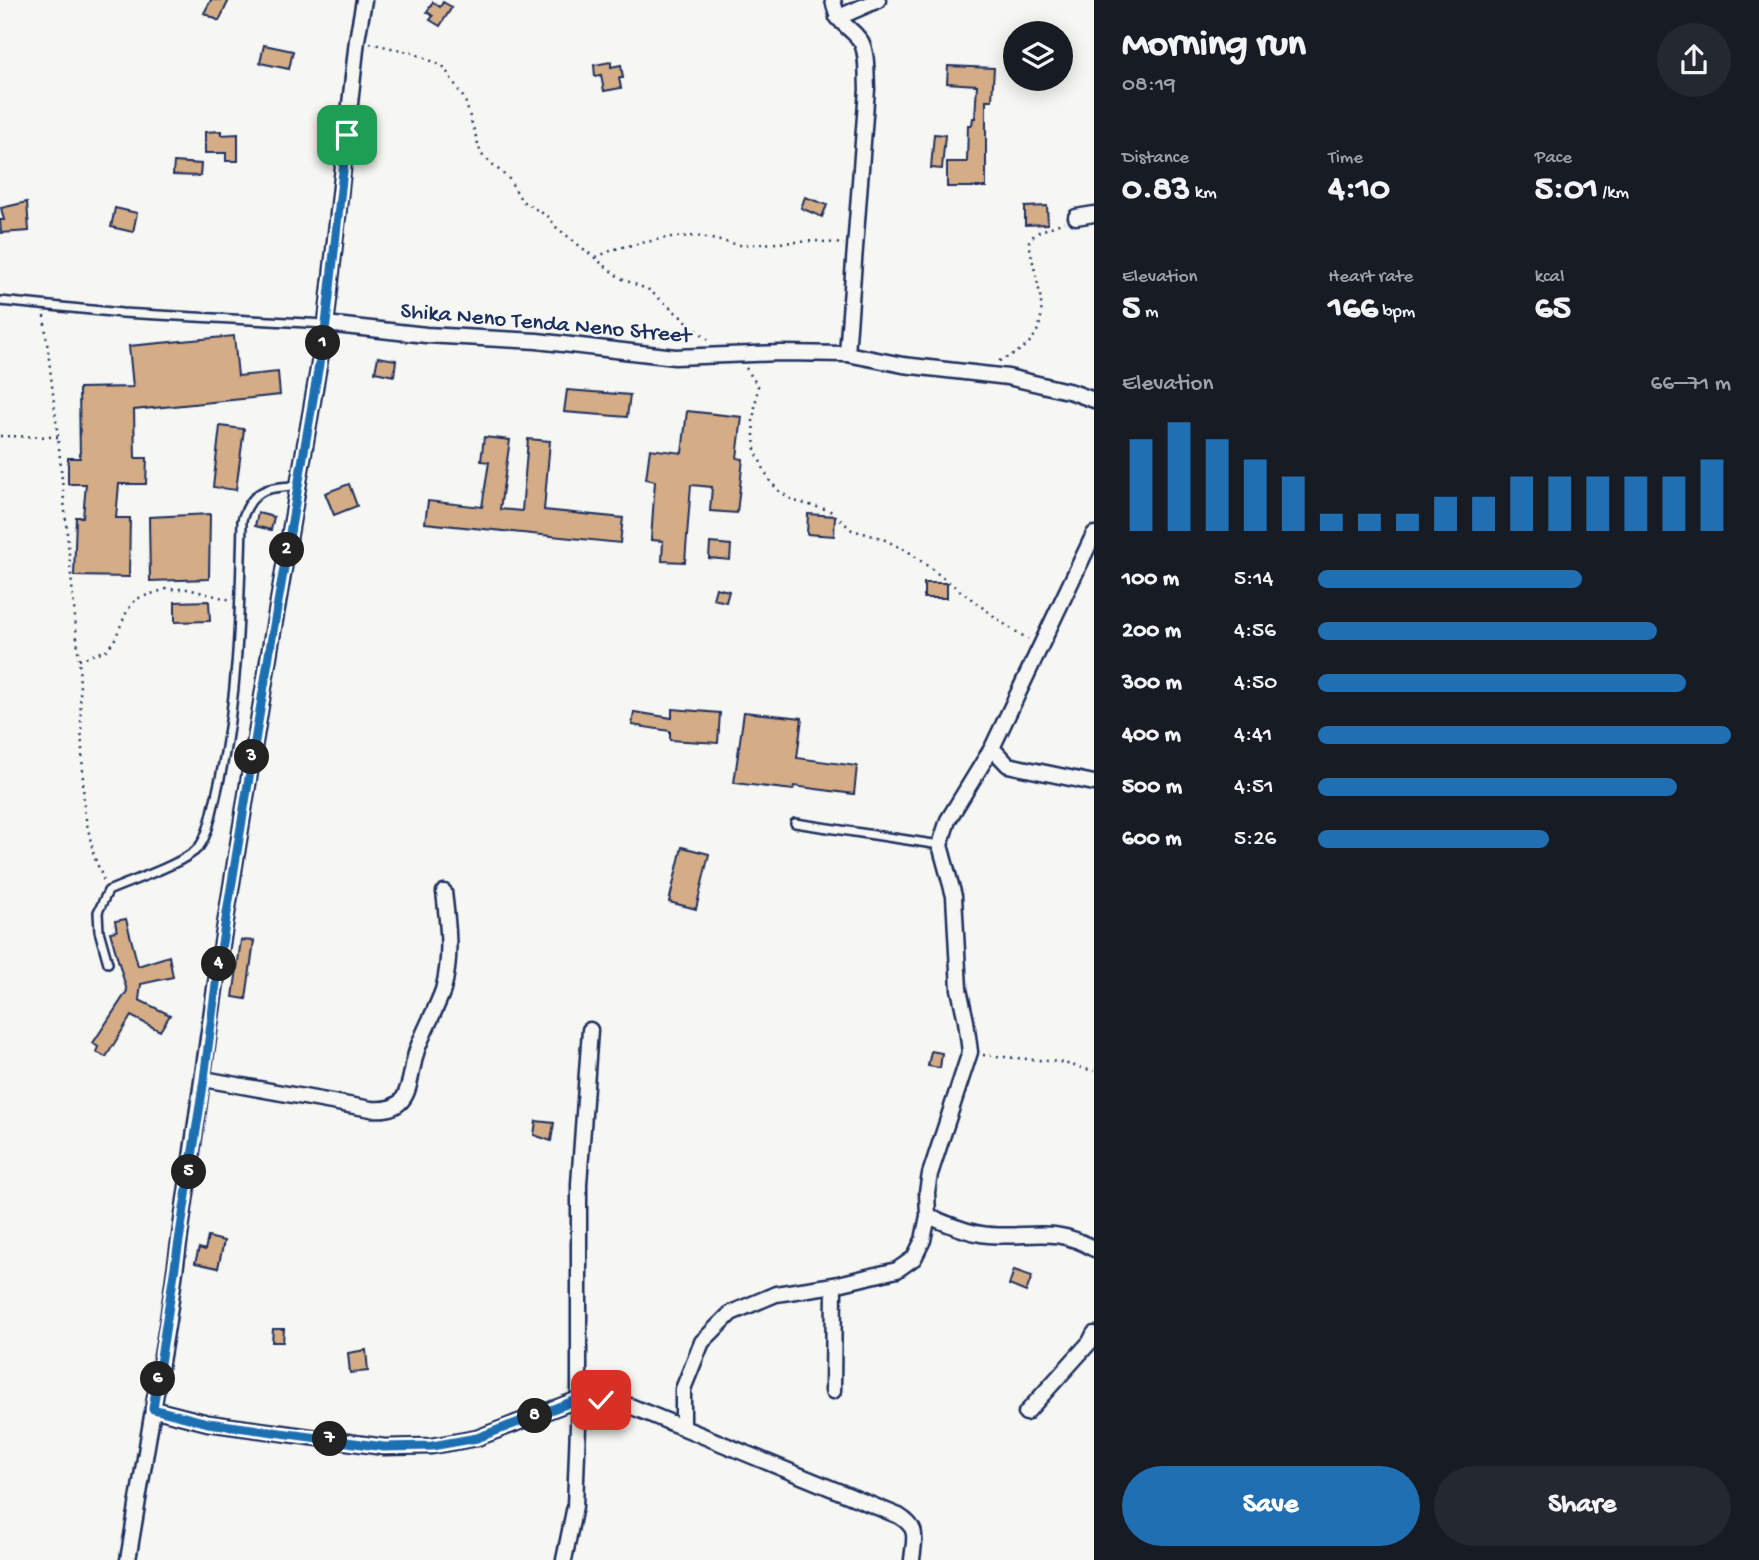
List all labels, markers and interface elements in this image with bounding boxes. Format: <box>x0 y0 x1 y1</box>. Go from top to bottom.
map controls <box>1003 21 1073 91</box>
button: layers <box>1003 21 1073 91</box>
button: share <box>1657 23 1731 97</box>
text: Morning run <box>1122 24 1306 68</box>
text: 08:19 <box>1122 72 1176 99</box>
pin <box>317 105 377 165</box>
icon: arrive <box>328 116 366 154</box>
text: Distance <box>1122 147 1189 170</box>
text: Time <box>1328 147 1363 170</box>
text: Pace <box>1535 147 1572 170</box>
text: 0.83 <box>1122 170 1190 211</box>
text: 4:10 <box>1328 170 1390 211</box>
text: 5:01 <box>1535 170 1598 211</box>
text: km <box>1190 182 1217 205</box>
text: /km <box>1598 182 1629 205</box>
text: Elevation <box>1122 266 1198 289</box>
text: Heart rate <box>1328 266 1413 289</box>
text: kcal <box>1535 266 1564 289</box>
text: 5 <box>1122 289 1140 330</box>
text: 166 <box>1328 289 1378 330</box>
text: 65 <box>1535 289 1571 330</box>
street label: Shika Neno Tenda Neno Street <box>399 298 694 351</box>
text: m <box>1140 301 1158 324</box>
text: bpm <box>1378 301 1415 324</box>
pin: 1 <box>306 326 340 360</box>
text: 1 <box>319 331 326 354</box>
text: Elevation <box>1122 371 1213 398</box>
text: 66–71 m <box>1651 371 1731 398</box>
pin: 2 <box>270 532 304 568</box>
text: 2 <box>282 538 291 561</box>
text: 100 m <box>1122 566 1179 593</box>
text: 5:14 <box>1234 566 1274 593</box>
text: 200 m <box>1122 618 1181 645</box>
text: 4:56 <box>1234 618 1276 645</box>
text: 300 m <box>1122 670 1182 697</box>
text: 4:50 <box>1234 670 1277 697</box>
text: 400 m <box>1122 722 1181 749</box>
text: 4:41 <box>1234 722 1272 749</box>
pin: 3 <box>234 740 270 774</box>
text: 3 <box>247 745 256 768</box>
text: 500 m <box>1122 774 1182 801</box>
text: 4:51 <box>1234 774 1274 801</box>
text: 600 m <box>1122 826 1182 853</box>
text: 5:26 <box>1234 826 1276 853</box>
pin: 4 <box>202 946 236 982</box>
text: 4 <box>214 952 223 975</box>
pin: 5 <box>172 1154 206 1190</box>
text: 5 <box>184 1160 194 1183</box>
pin: 6 <box>140 1362 176 1396</box>
text: 6 <box>153 1367 162 1390</box>
pin <box>571 1370 631 1430</box>
icon: check <box>582 1381 620 1419</box>
pin: 8 <box>518 1398 552 1434</box>
text: 8 <box>529 1404 540 1427</box>
pin: 7 <box>312 1422 348 1456</box>
text: 7 <box>325 1427 334 1450</box>
button: Save <box>1122 1466 1420 1546</box>
button: Share <box>1434 1466 1731 1546</box>

